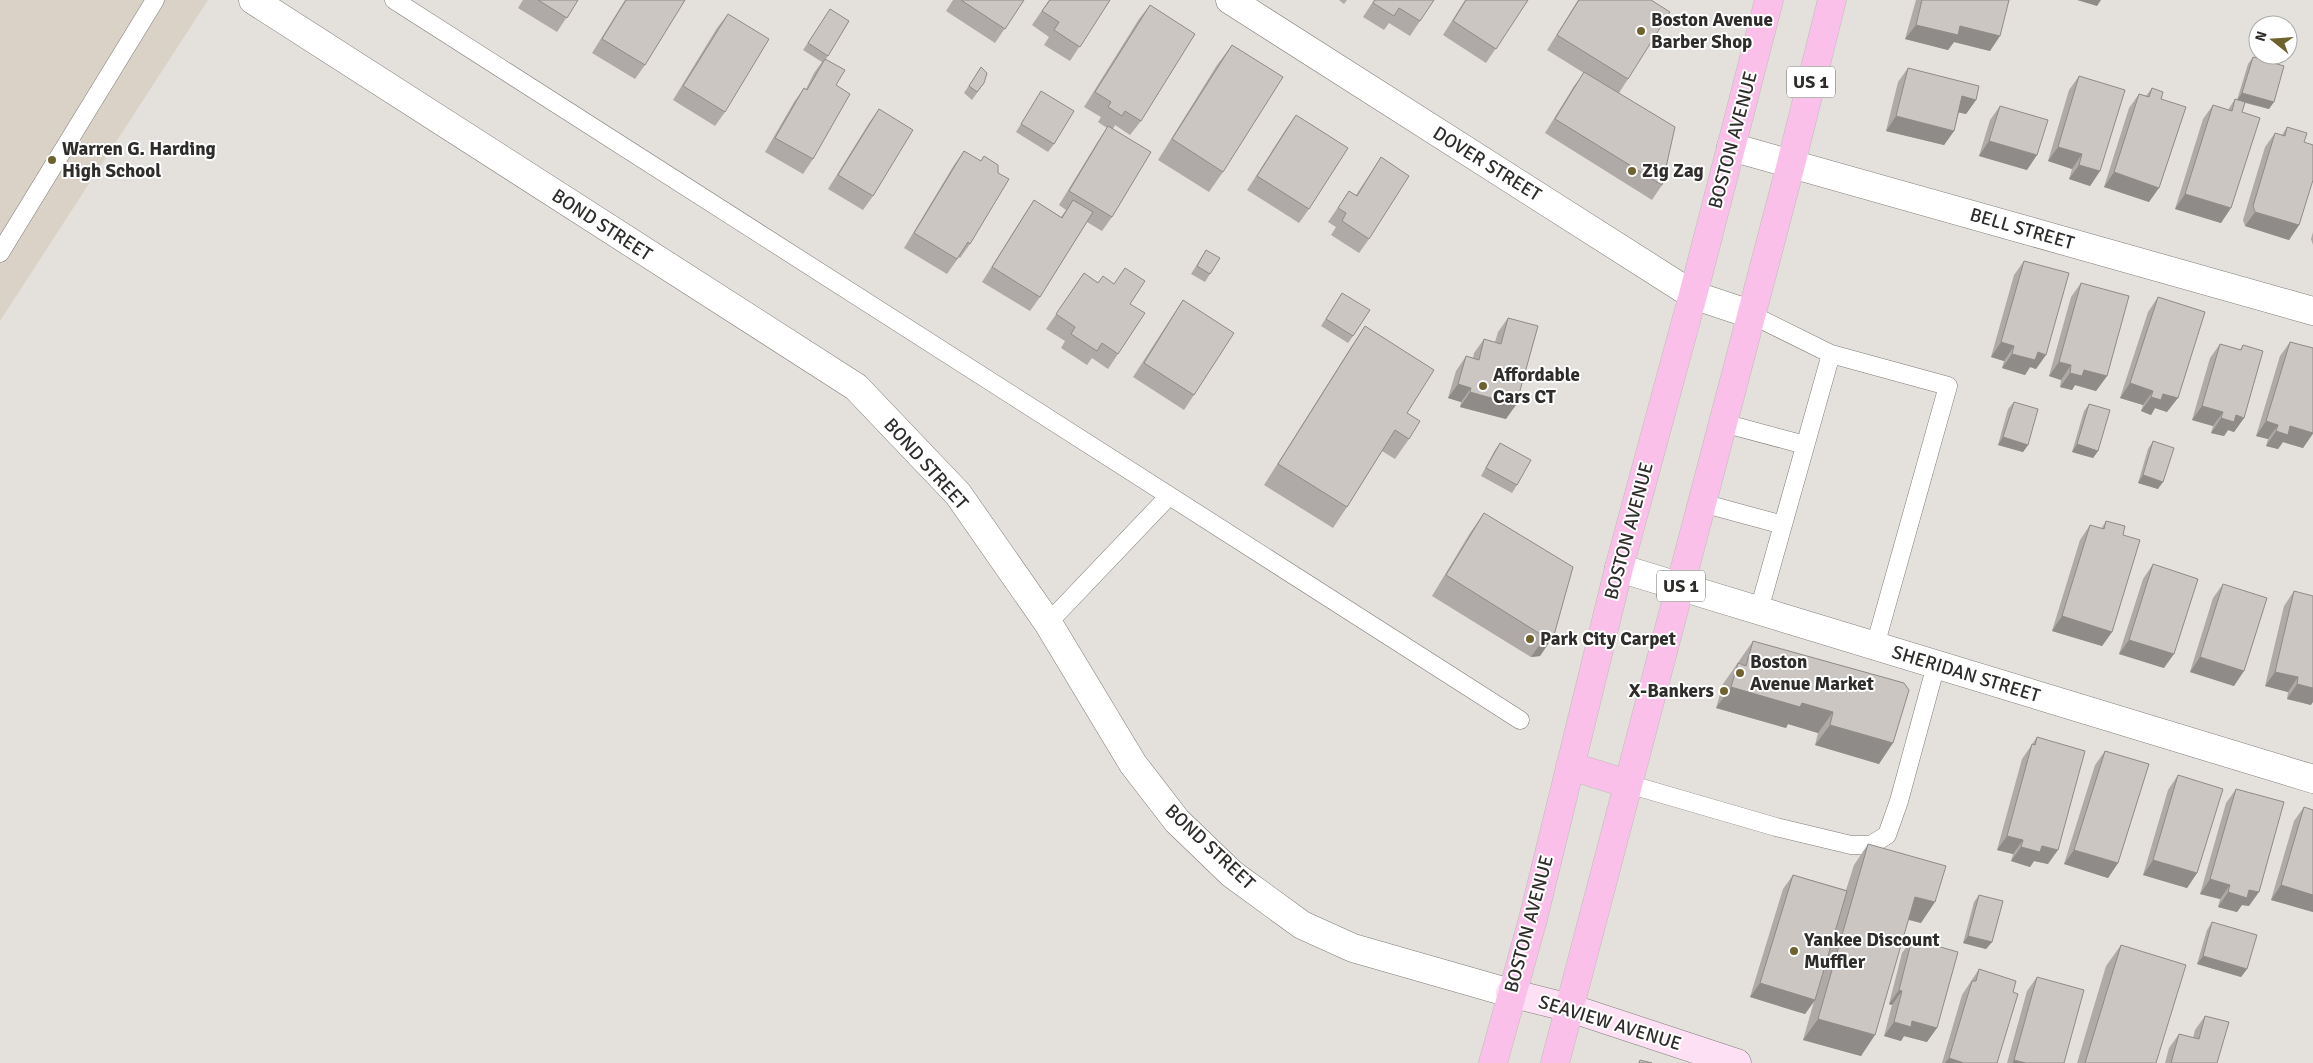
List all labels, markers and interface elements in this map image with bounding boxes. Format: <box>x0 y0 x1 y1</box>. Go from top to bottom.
place label: Boston Avenue Barber Shop <box>1651 8 1773 54</box>
north arrow <box>2248 15 2298 65</box>
marker: Boston Avenue Barber Shop <box>1635 25 1647 37</box>
text: N <box>2251 29 2271 43</box>
road number: US 1 <box>1787 66 1835 98</box>
street label: BOSTON AVENUE <box>1703 69 1763 211</box>
street label: DOVER STREET <box>1428 121 1546 207</box>
place label: Warren G. Harding High School <box>62 137 216 183</box>
marker: Warren G. Harding High School <box>46 154 58 166</box>
place label: Zig Zag <box>1642 159 1704 183</box>
marker: Zig Zag <box>1626 165 1638 177</box>
street label: BOND STREET <box>547 184 657 267</box>
street label: BELL STREET <box>1967 203 2078 256</box>
place label: Affordable Cars CT <box>1493 363 1580 409</box>
marker: Affordable Cars CT <box>1477 380 1489 392</box>
street label: BOND STREET <box>879 413 974 515</box>
street label: BOSTON AVENUE <box>1599 460 1659 602</box>
road number: US 1 <box>1657 570 1705 602</box>
place label: Park City Carpet <box>1540 627 1676 651</box>
marker: Park City Carpet <box>1524 633 1536 645</box>
street label: SHERIDAN STREET <box>1889 640 2044 708</box>
place label: Boston Avenue Market <box>1750 650 1874 696</box>
marker: Boston Avenue Market <box>1734 667 1746 679</box>
place label: X-Bankers <box>1629 679 1714 703</box>
marker: X-Bankers <box>1718 685 1730 697</box>
street label: BOND STREET <box>1160 799 1261 895</box>
street label: BOSTON AVENUE <box>1499 853 1559 995</box>
place label: Yankee Discount Muffler <box>1803 928 1940 974</box>
marker: Yankee Discount Muffler <box>1788 945 1800 957</box>
street label: SEAVIEW AVENUE <box>1536 990 1684 1056</box>

